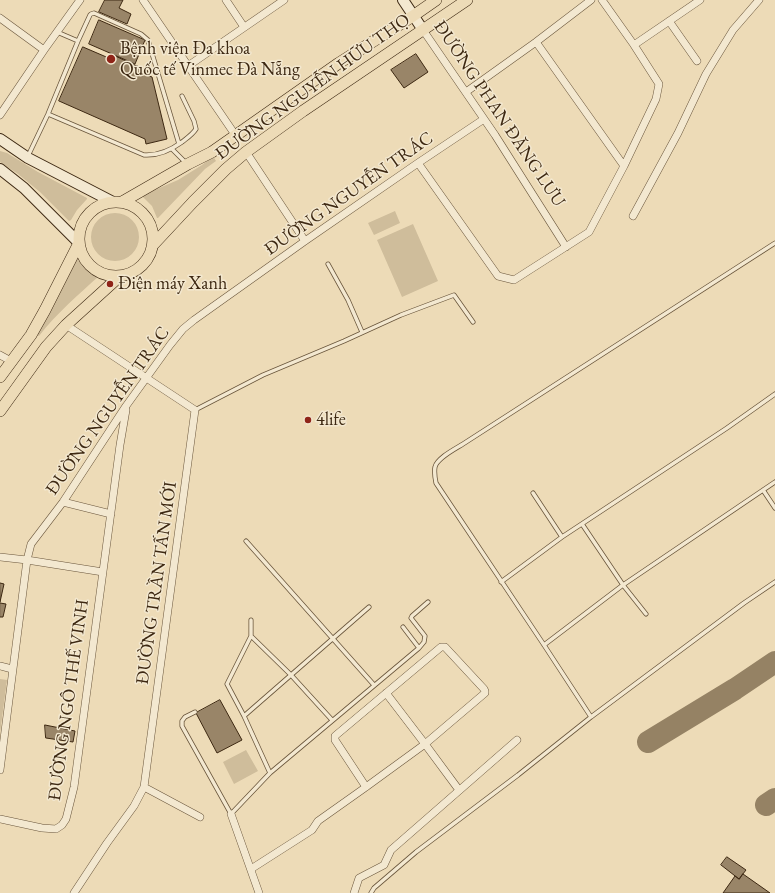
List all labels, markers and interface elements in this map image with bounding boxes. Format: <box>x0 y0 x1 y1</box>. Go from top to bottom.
street label: ĐƯỜNG NGUYỄN HỮU THỌ <box>211 9 415 165</box>
street label: ĐƯỜNG PHAN ĐĂNG LƯU <box>429 17 569 211</box>
place label: Bệnh viện Đa khoa Quốc tế Vinmec Đà Nẵng <box>120 38 300 80</box>
marker: Bệnh viện Đa khoa Quốc tế Vinmec Đà Nẵng <box>105 53 117 65</box>
street label: ĐƯỜNG NGUYỄN TRÁC <box>261 128 437 260</box>
place label: Điện máy Xanh <box>118 273 227 295</box>
marker: Điện máy Xanh <box>105 279 115 289</box>
street label: ĐƯỜNG NGUYỄN TRÁC <box>42 323 174 499</box>
place label: 4life <box>316 409 346 431</box>
marker: 4life <box>303 415 313 425</box>
street label: ĐƯỜNG TRẦN TẤN MỚI <box>132 480 182 686</box>
street label: ĐƯỜNG NGÔ THẾ VINH <box>44 598 94 802</box>

